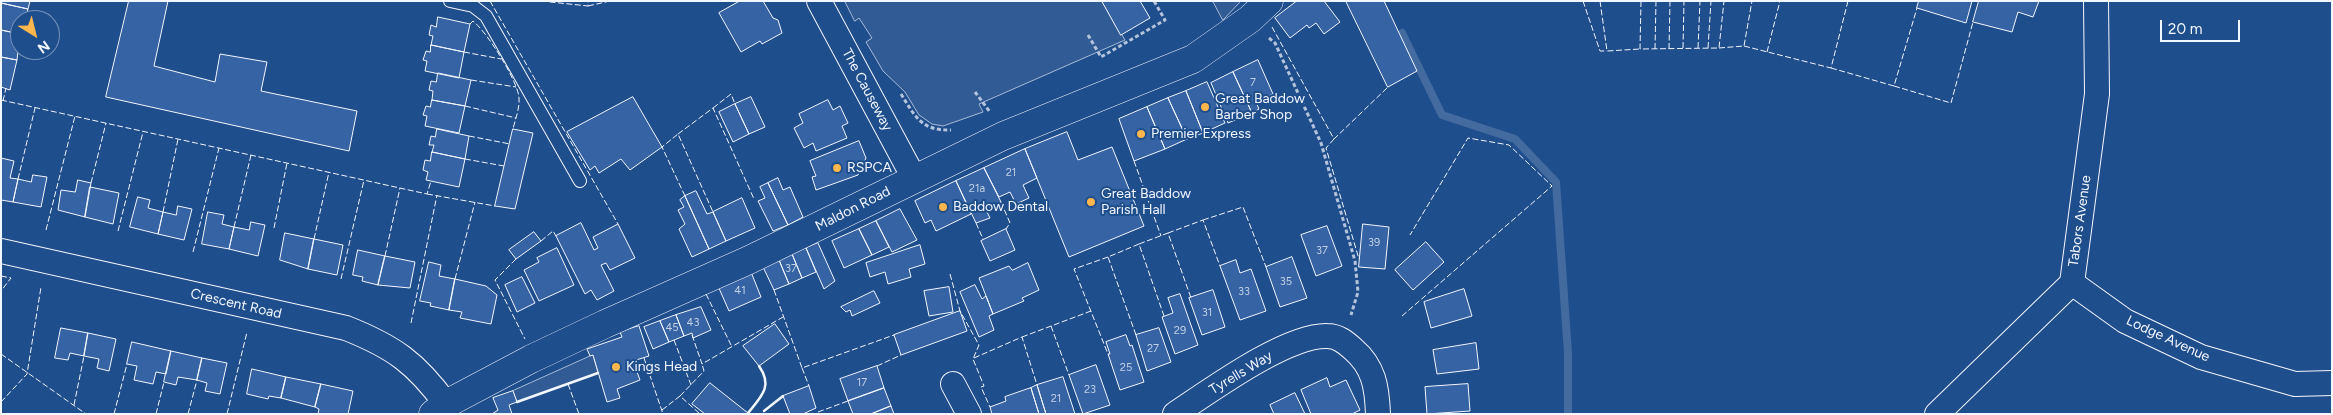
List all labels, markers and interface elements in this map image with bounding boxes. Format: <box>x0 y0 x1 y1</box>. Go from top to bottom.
north arrow <box>10 10 60 60</box>
scale bar <box>2163 10 2243 42</box>
text: 20 m <box>2168 20 2202 38</box>
text: N <box>34 37 53 57</box>
street label: The Causeway <box>838 46 896 134</box>
house number: 7 <box>1250 76 1256 90</box>
place label: Great Baddow Barber Shop <box>1215 91 1305 124</box>
marker: Great Baddow Barber Shop <box>1199 101 1211 113</box>
place label: Premier Express <box>1151 126 1251 142</box>
marker: Premier Express <box>1135 128 1147 140</box>
place label: RSPCA <box>847 160 892 176</box>
marker: RSPCA <box>831 162 843 174</box>
house number: 21 <box>1006 166 1016 180</box>
street label: Tabors Avenue <box>2065 174 2095 268</box>
house number: 21a <box>969 182 985 196</box>
street label: Maldon Road <box>813 183 893 235</box>
place label: Great Baddow Parish Hall <box>1101 186 1191 218</box>
marker: Great Baddow Parish Hall <box>1085 196 1097 208</box>
place label: Baddow Dental <box>953 199 1048 215</box>
marker: Baddow Dental <box>937 201 949 213</box>
house number: 39 <box>1368 236 1380 250</box>
house number: 37 <box>1316 244 1328 258</box>
house number: 37 <box>785 262 797 276</box>
house number: 35 <box>1280 275 1292 289</box>
house number: 41 <box>734 284 746 298</box>
street label: Crescent Road <box>189 285 283 323</box>
house number: 33 <box>1238 285 1250 299</box>
house number: 31 <box>1202 306 1212 320</box>
street label: Lodge Avenue <box>2124 312 2212 366</box>
house number: 43 <box>687 316 699 330</box>
house number: 45 <box>665 321 679 335</box>
house number: 29 <box>1174 324 1186 338</box>
house number: 27 <box>1147 342 1159 356</box>
street label: Tyrells Way <box>1206 348 1276 398</box>
place label: Kings Head <box>626 359 697 375</box>
marker: Kings Head <box>610 361 622 373</box>
house number: 25 <box>1120 361 1132 375</box>
house number: 17 <box>857 376 867 390</box>
house number: 23 <box>1084 383 1096 397</box>
house number: 21 <box>1051 392 1061 406</box>

